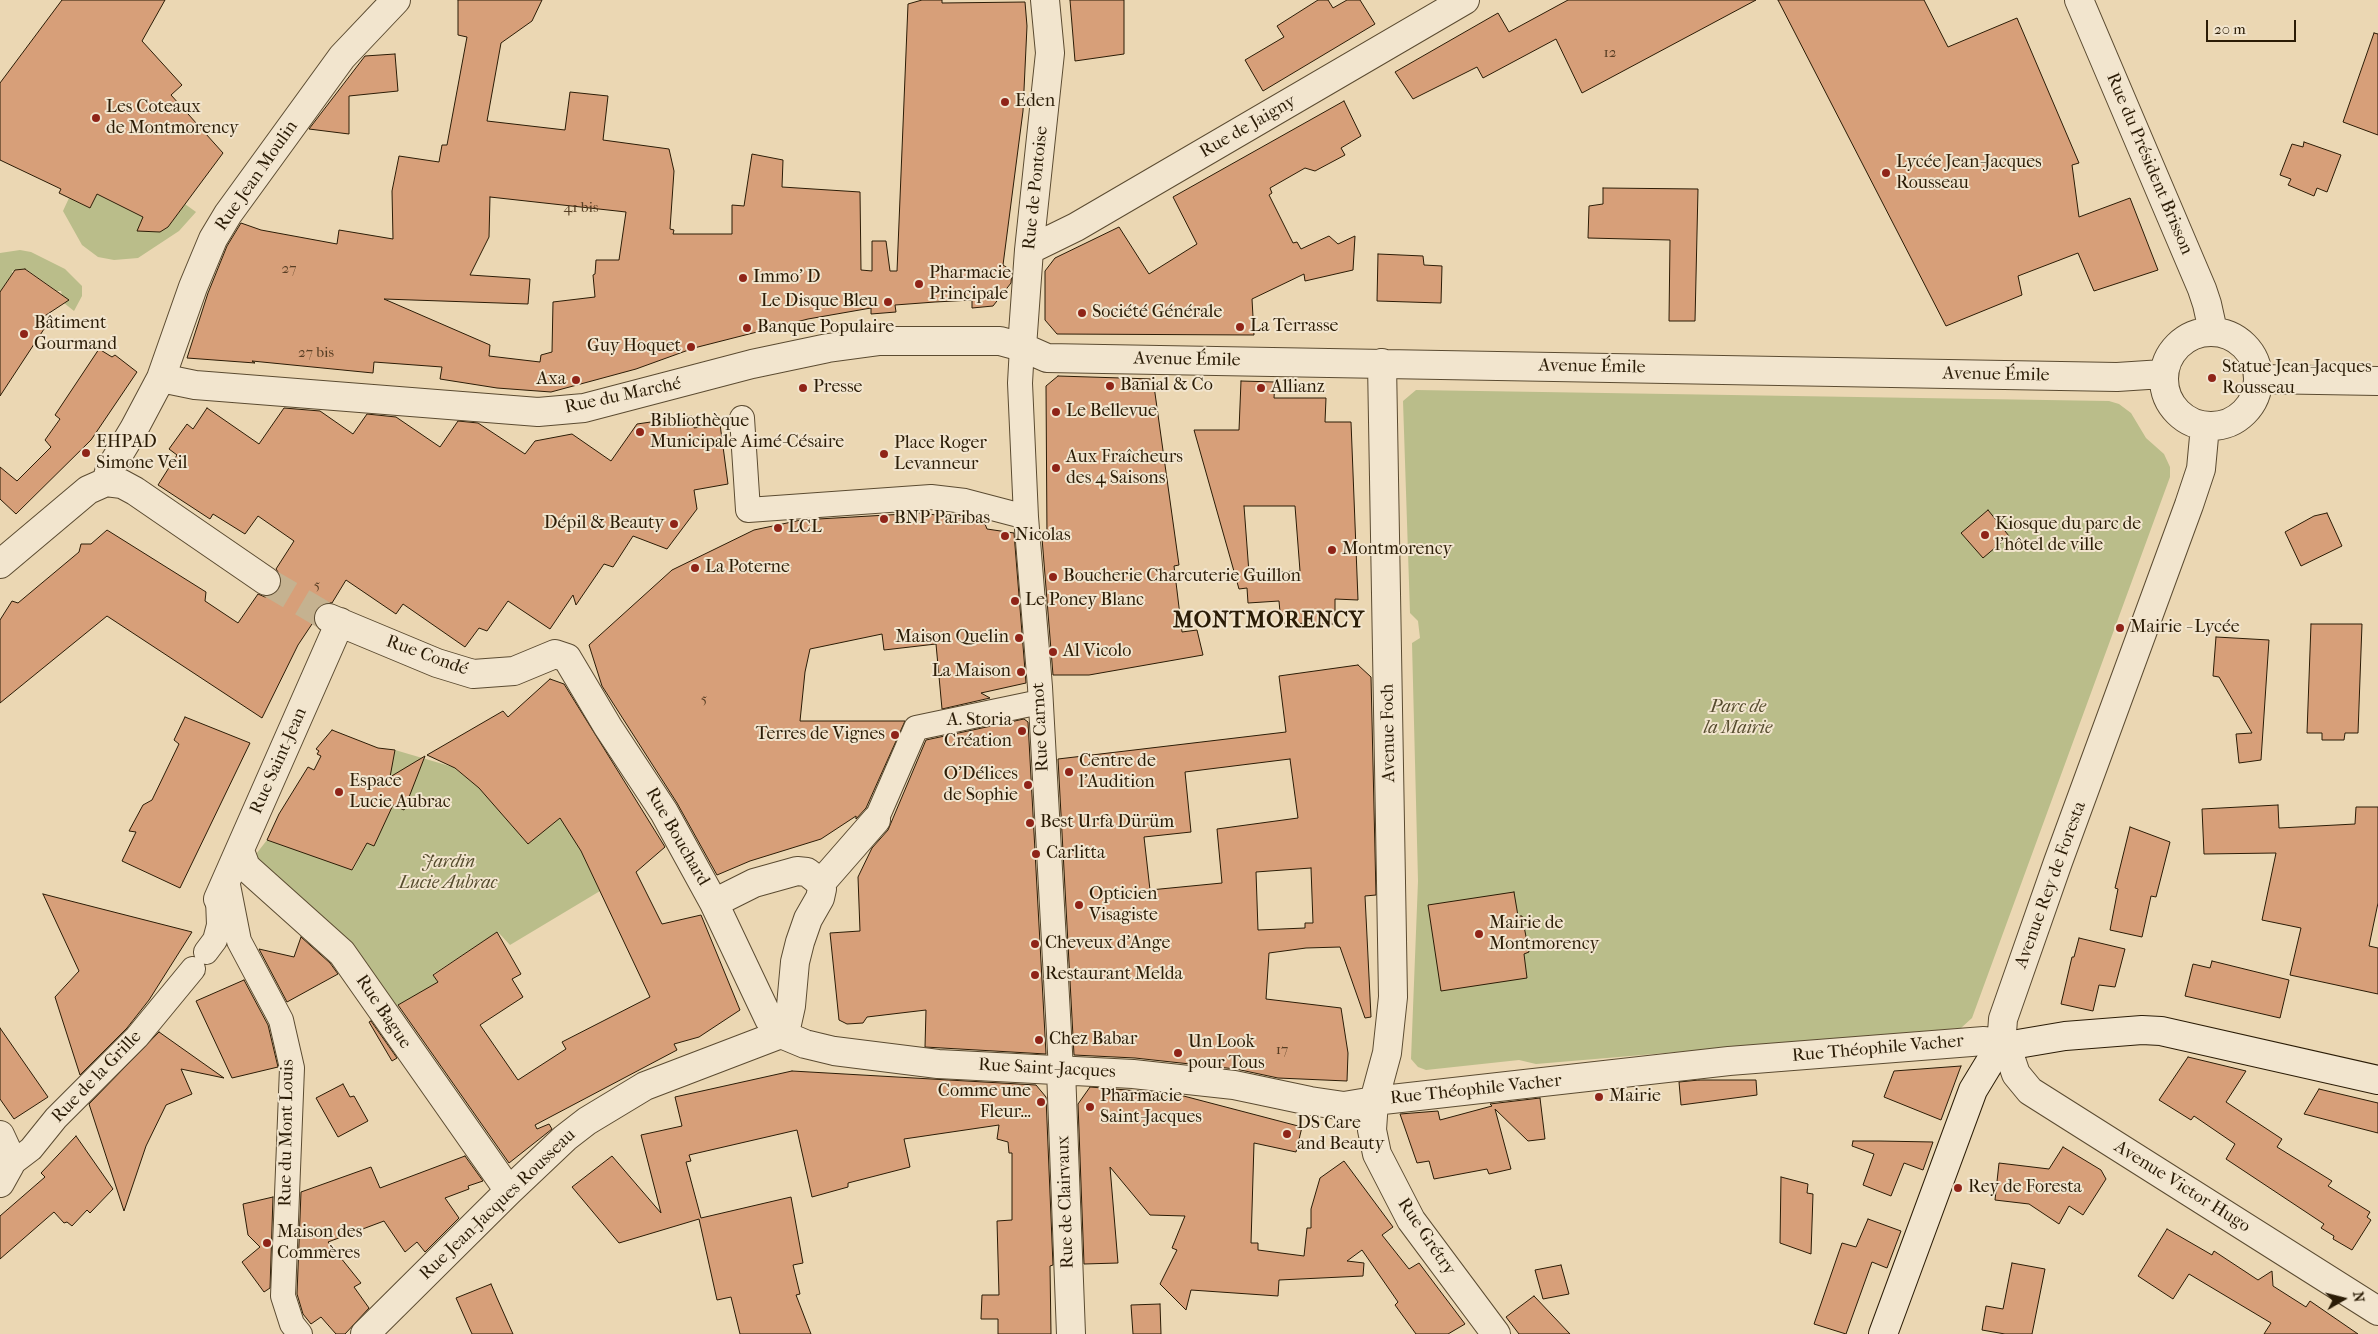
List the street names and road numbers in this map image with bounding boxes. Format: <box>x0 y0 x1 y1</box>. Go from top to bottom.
street label: Rue du Président Brisson <box>2101 70 2197 258</box>
street label: Rue de Jaigny <box>1196 91 1300 163</box>
street label: Rue Jean Moulin <box>211 117 303 235</box>
street label: Rue de Pontoise <box>1019 125 1053 251</box>
street label: Avenue Émile <box>1133 348 1241 372</box>
street label: Avenue Émile <box>1538 355 1646 379</box>
street label: Avenue Émile <box>1942 363 2050 387</box>
street label: Rue du Marché <box>563 373 683 419</box>
street label: Rue Condé <box>383 631 471 681</box>
street label: Rue Carnot <box>1028 682 1054 772</box>
street label: Avenue Foch <box>1377 683 1401 783</box>
street label: Rue Saint-Jean <box>246 705 312 817</box>
street label: Rue Bouchard <box>640 784 714 890</box>
street label: Avenue Rey de Foresta <box>2011 799 2091 971</box>
street label: Rue Bague <box>350 971 416 1053</box>
street label: Rue de la Grille <box>48 1026 146 1128</box>
street label: Rue Théophile Vacher <box>1791 1031 1965 1067</box>
street label: Rue Saint-Jacques <box>978 1055 1116 1083</box>
street label: Rue du Mont Louis <box>275 1059 299 1207</box>
street label: Rue Théophile Vacher <box>1389 1070 1563 1110</box>
street label: Rue Jean-Jacques Rousseau <box>416 1125 580 1285</box>
street label: Rue de Clairvaux <box>1053 1135 1079 1269</box>
street label: Avenue Victor Hugo <box>2110 1136 2254 1238</box>
street label: Rue Grétry <box>1392 1194 1460 1280</box>

